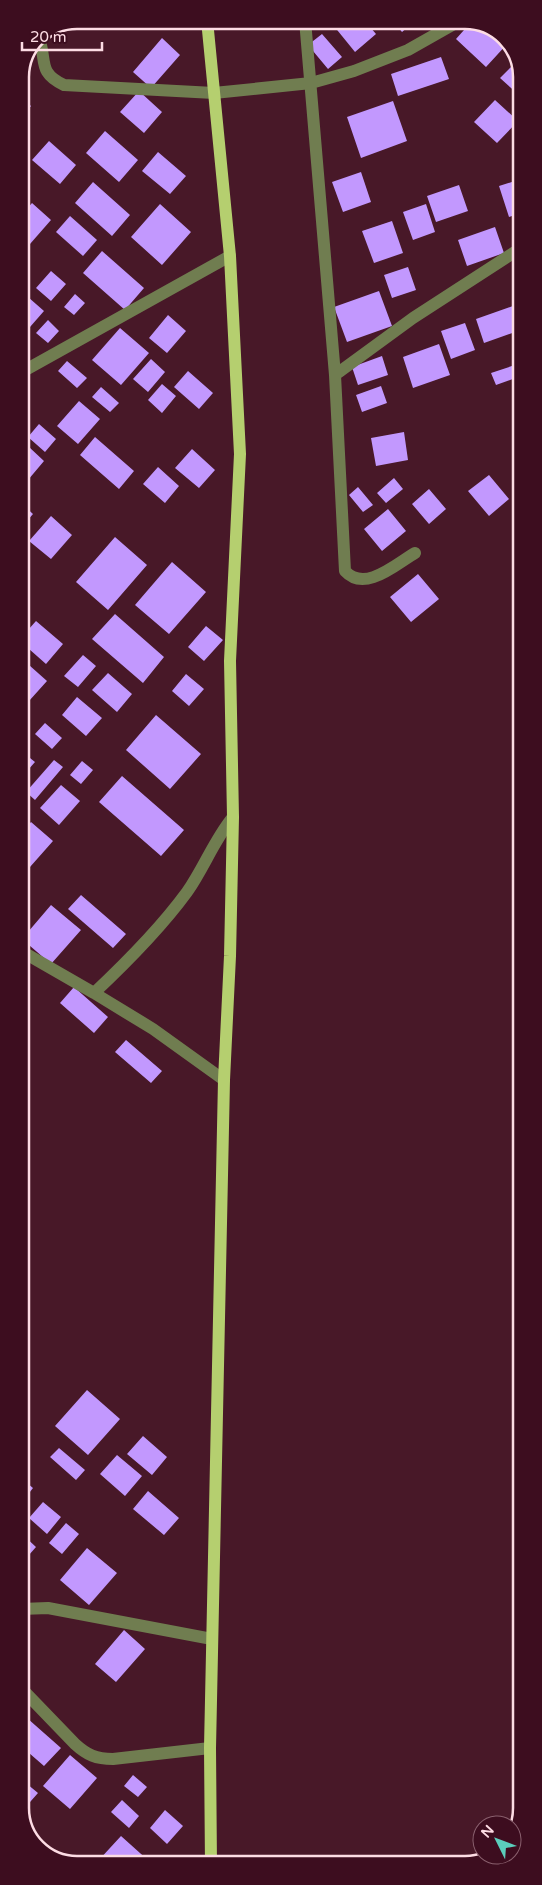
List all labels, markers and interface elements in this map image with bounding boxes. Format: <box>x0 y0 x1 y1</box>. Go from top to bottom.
scale bar <box>22 20 102 52</box>
text: 20 m <box>30 28 67 46</box>
north arrow <box>472 1815 522 1865</box>
text: N <box>478 1822 498 1842</box>

